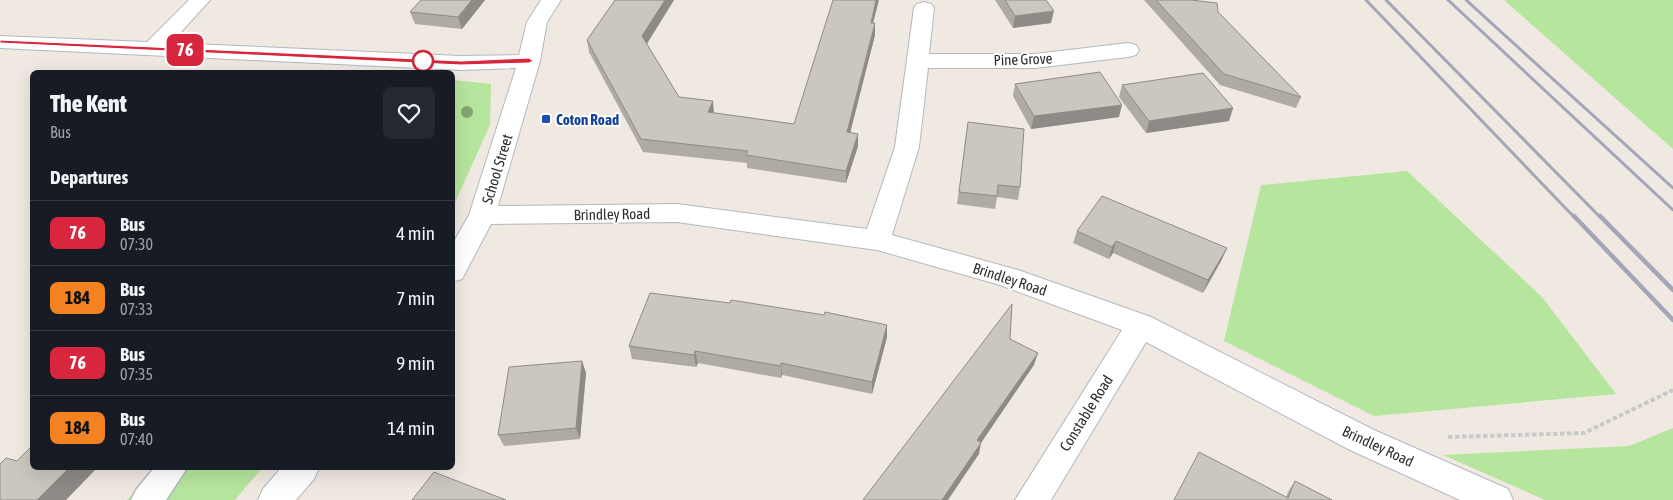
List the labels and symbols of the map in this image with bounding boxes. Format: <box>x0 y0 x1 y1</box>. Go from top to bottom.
line badge: 76 <box>162 34 208 66</box>
street label: Pine Grove <box>993 49 1053 69</box>
unlabelled marker <box>412 50 434 72</box>
place label: Coton Road <box>556 111 619 128</box>
marker: Coton Road <box>540 113 552 125</box>
street label: School Street <box>478 132 516 206</box>
street label: Brindley Road <box>573 205 651 223</box>
street label: Brindley Road <box>971 259 1049 299</box>
street label: Constable Road <box>1056 372 1116 454</box>
street label: Brindley Road <box>1340 422 1416 470</box>

